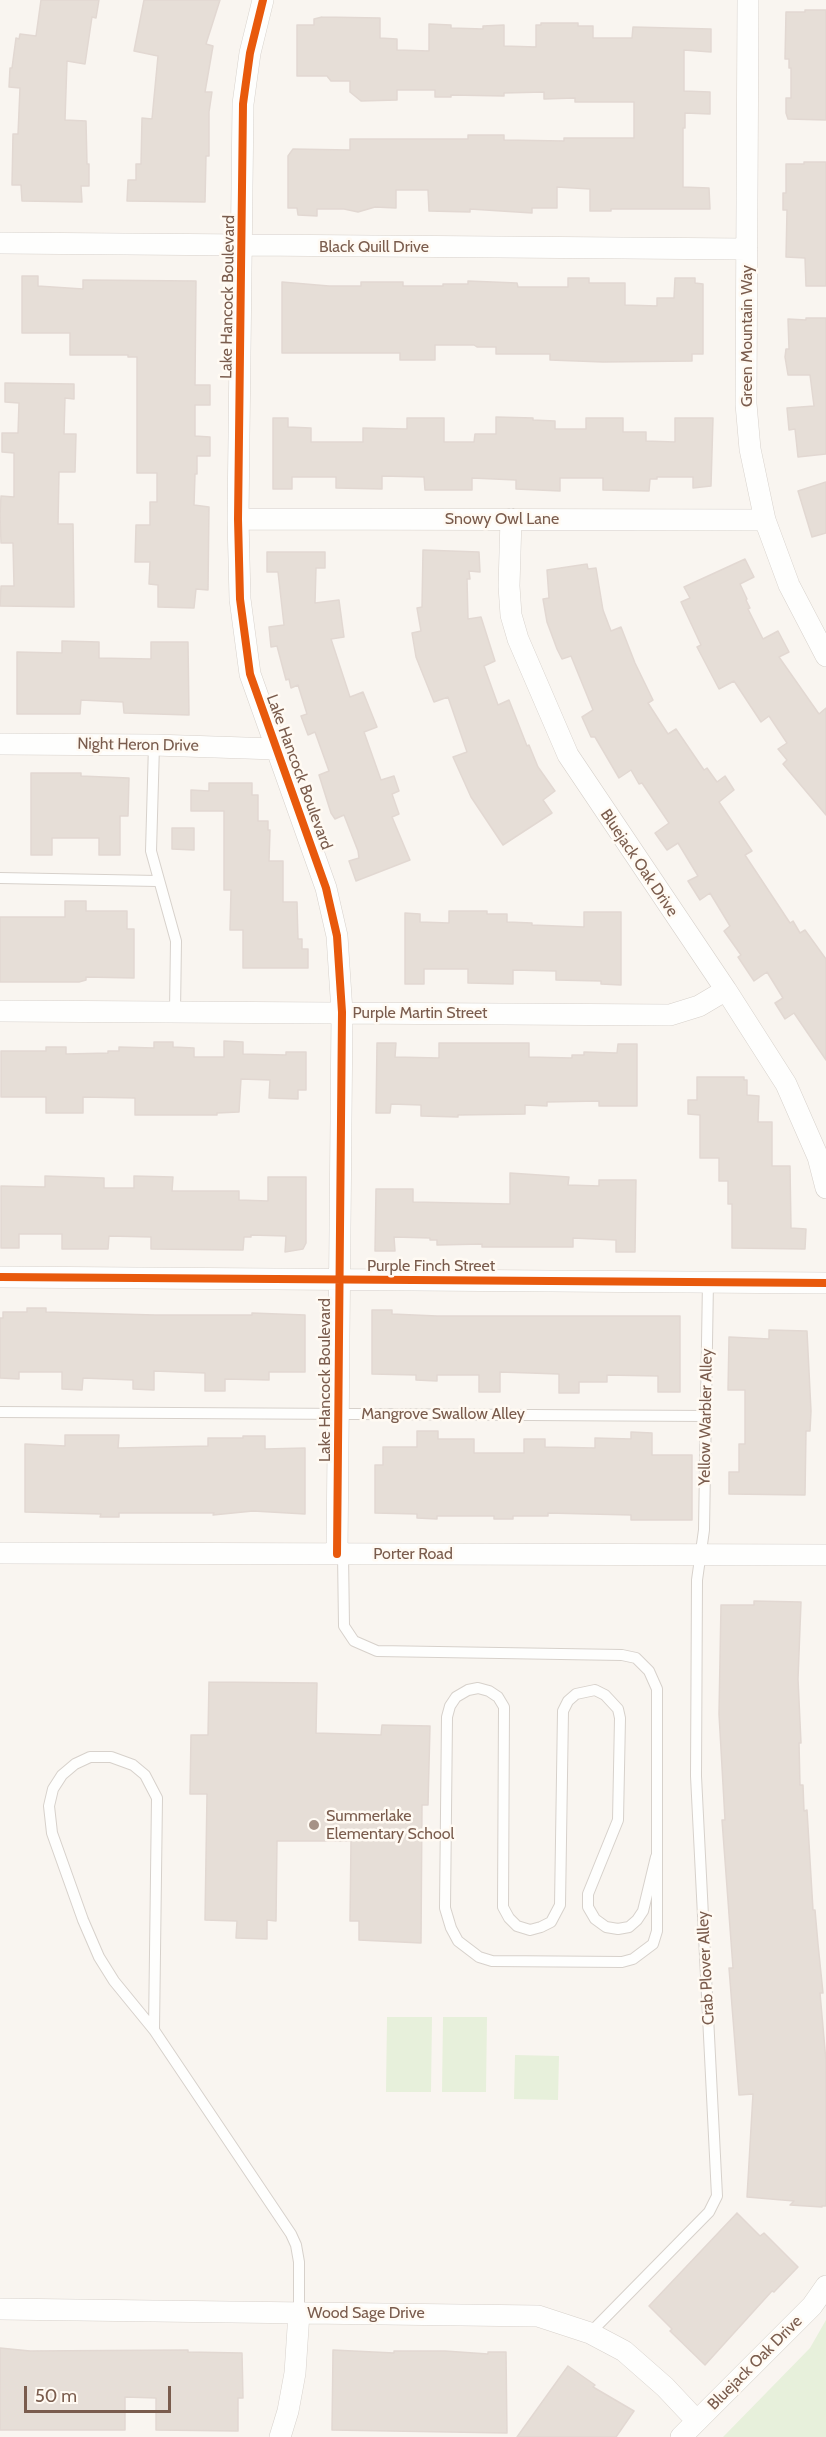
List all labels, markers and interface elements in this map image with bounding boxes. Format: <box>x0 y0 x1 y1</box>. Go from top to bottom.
street label: Lake Hancock Boulevard <box>217 215 239 379</box>
street label: Black Quill Drive <box>319 237 429 257</box>
street label: Green Mountain Way <box>737 265 757 407</box>
street label: Snowy Owl Lane <box>445 509 559 529</box>
street label: Lake Hancock Boulevard <box>262 692 336 852</box>
street label: Night Heron Drive <box>77 734 199 756</box>
street label: Bluejack Oak Drive <box>596 806 682 920</box>
street label: Purple Martin Street <box>353 1003 487 1023</box>
street label: Purple Finch Street <box>367 1256 495 1276</box>
street label: Lake Hancock Boulevard <box>315 1298 335 1462</box>
street label: Yellow Warbler Alley <box>695 1348 717 1486</box>
street label: Mangrove Swallow Alley <box>361 1404 525 1424</box>
street label: Porter Road <box>373 1544 453 1564</box>
place label: Summerlake Elementary School <box>326 1806 454 1844</box>
marker: Summerlake Elementary School <box>307 1818 321 1832</box>
street label: Crab Plover Alley <box>693 1910 719 2026</box>
street label: Wood Sage Drive <box>307 2303 425 2323</box>
street label: Bluejack Oak Drive <box>704 2312 806 2414</box>
scale bar <box>27 2374 174 2412</box>
text: 50 m <box>35 2385 77 2407</box>

